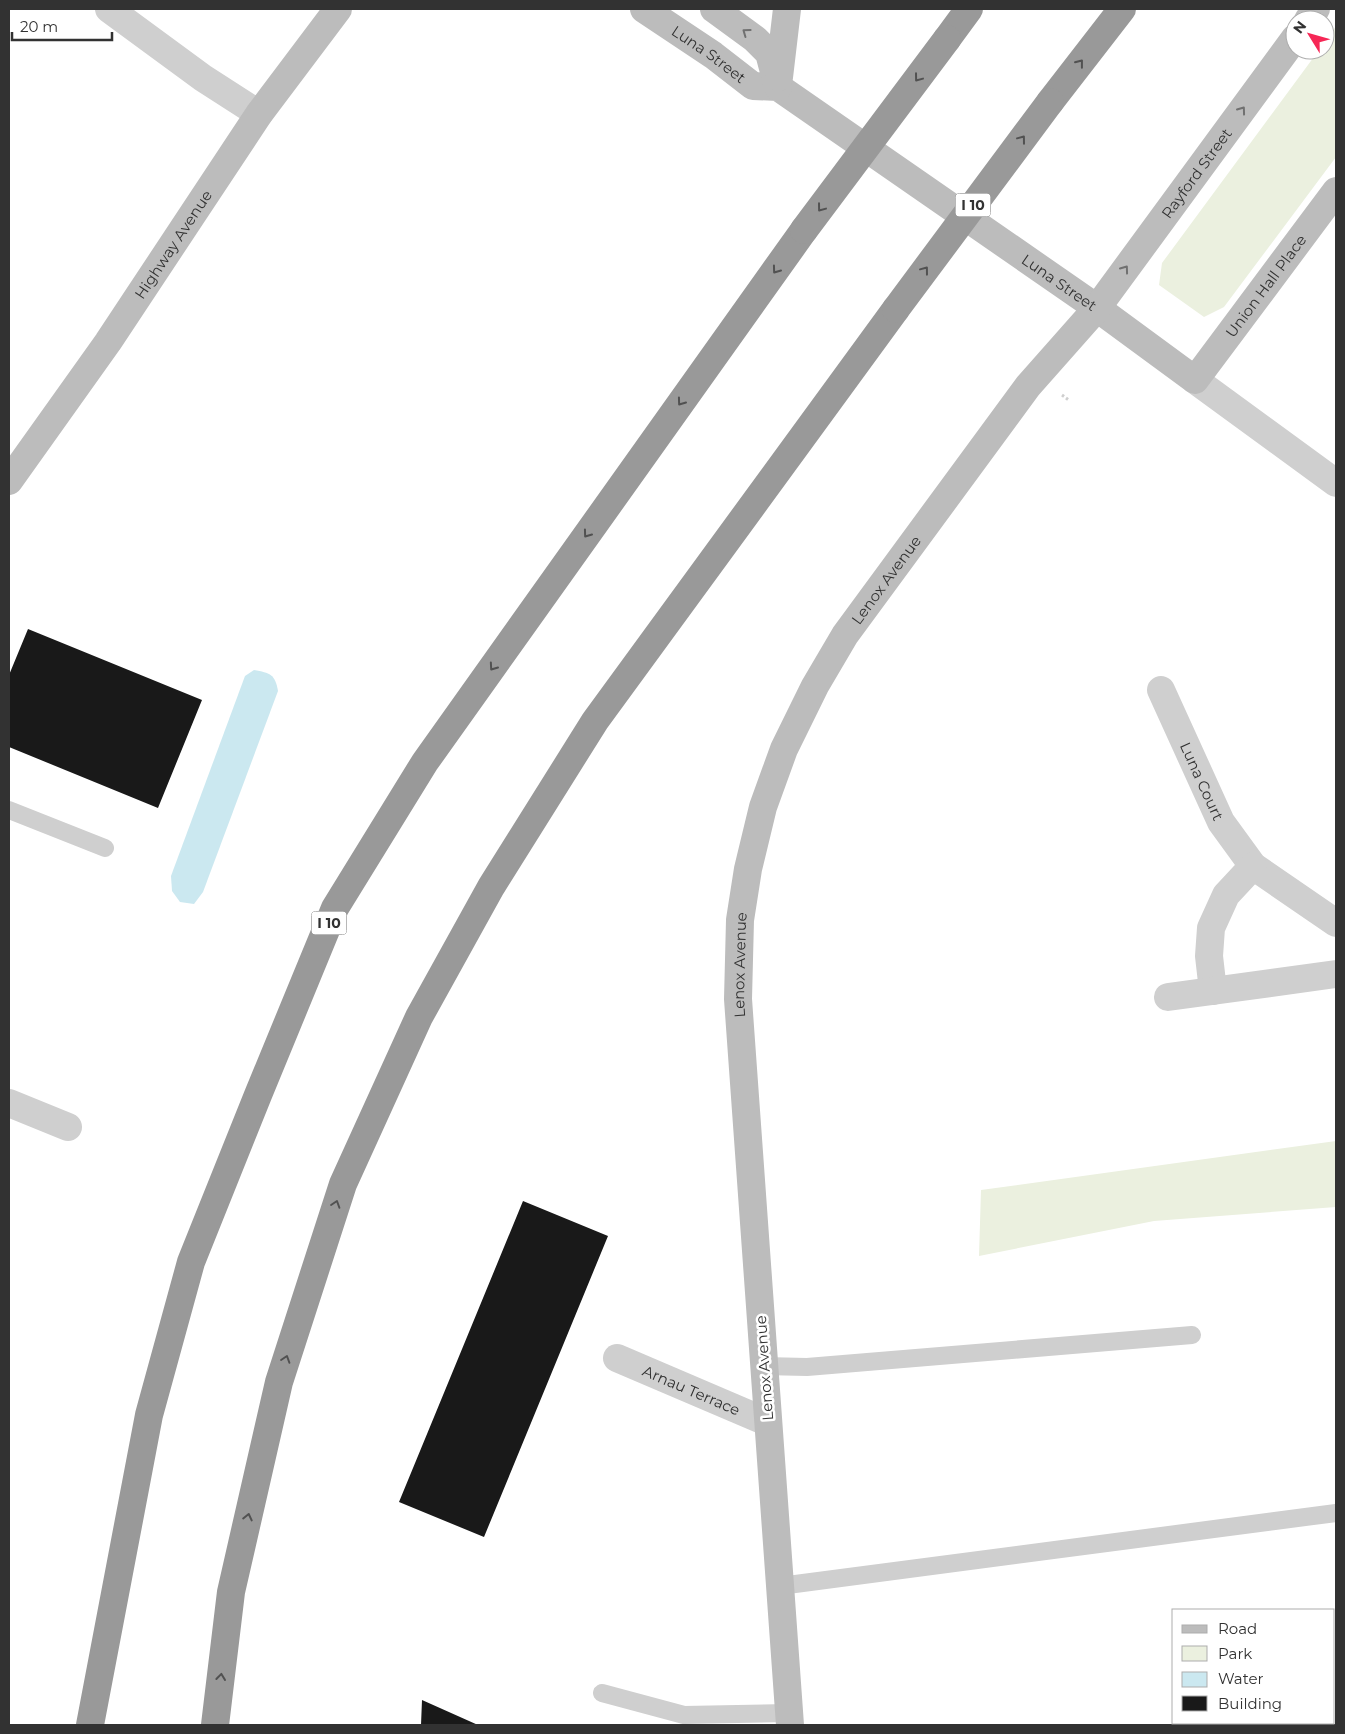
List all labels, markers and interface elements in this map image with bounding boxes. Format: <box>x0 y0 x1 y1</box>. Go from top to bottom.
scale bar <box>12 10 112 42</box>
north arrow <box>1285 10 1335 60</box>
text: 20 m <box>20 17 58 36</box>
text: N <box>1289 17 1310 37</box>
street label: Luna Street <box>668 21 750 87</box>
one-way arrow <box>742 29 752 38</box>
one-way arrow <box>1074 60 1082 69</box>
one-way arrow <box>915 72 924 82</box>
one-way arrow <box>1236 106 1245 116</box>
street label: Rayford Street <box>1157 124 1235 222</box>
one-way arrow <box>1016 136 1024 145</box>
street label: Highway Avenue <box>130 186 216 302</box>
road number: I 10 <box>956 194 990 216</box>
one-way arrow <box>818 202 826 211</box>
street label: Union Hall Place <box>1221 230 1310 341</box>
street label: Luna Street <box>1018 249 1101 315</box>
one-way arrow <box>773 264 782 274</box>
one-way arrow <box>919 266 928 276</box>
one-way arrow <box>1120 266 1128 275</box>
one-way arrow <box>678 396 687 406</box>
one-way arrow <box>584 528 593 538</box>
street label: Lenox Avenue <box>847 531 925 628</box>
one-way arrow <box>490 661 499 671</box>
street label: Luna Court <box>1176 739 1228 823</box>
road number: I 10 <box>312 911 346 934</box>
street label: Lenox Avenue <box>728 911 751 1018</box>
one-way arrow <box>330 1201 340 1209</box>
street label: Lenox Avenue <box>751 1315 777 1421</box>
one-way arrow <box>281 1355 291 1364</box>
street label: Arnau Terrace <box>640 1361 743 1419</box>
one-way arrow <box>242 1512 253 1521</box>
legend <box>1172 1609 1335 1724</box>
text: Road <box>1218 1619 1257 1638</box>
text: Park <box>1218 1644 1252 1663</box>
text: Water <box>1218 1669 1264 1688</box>
one-way arrow <box>215 1673 226 1681</box>
text: Building <box>1218 1694 1282 1713</box>

